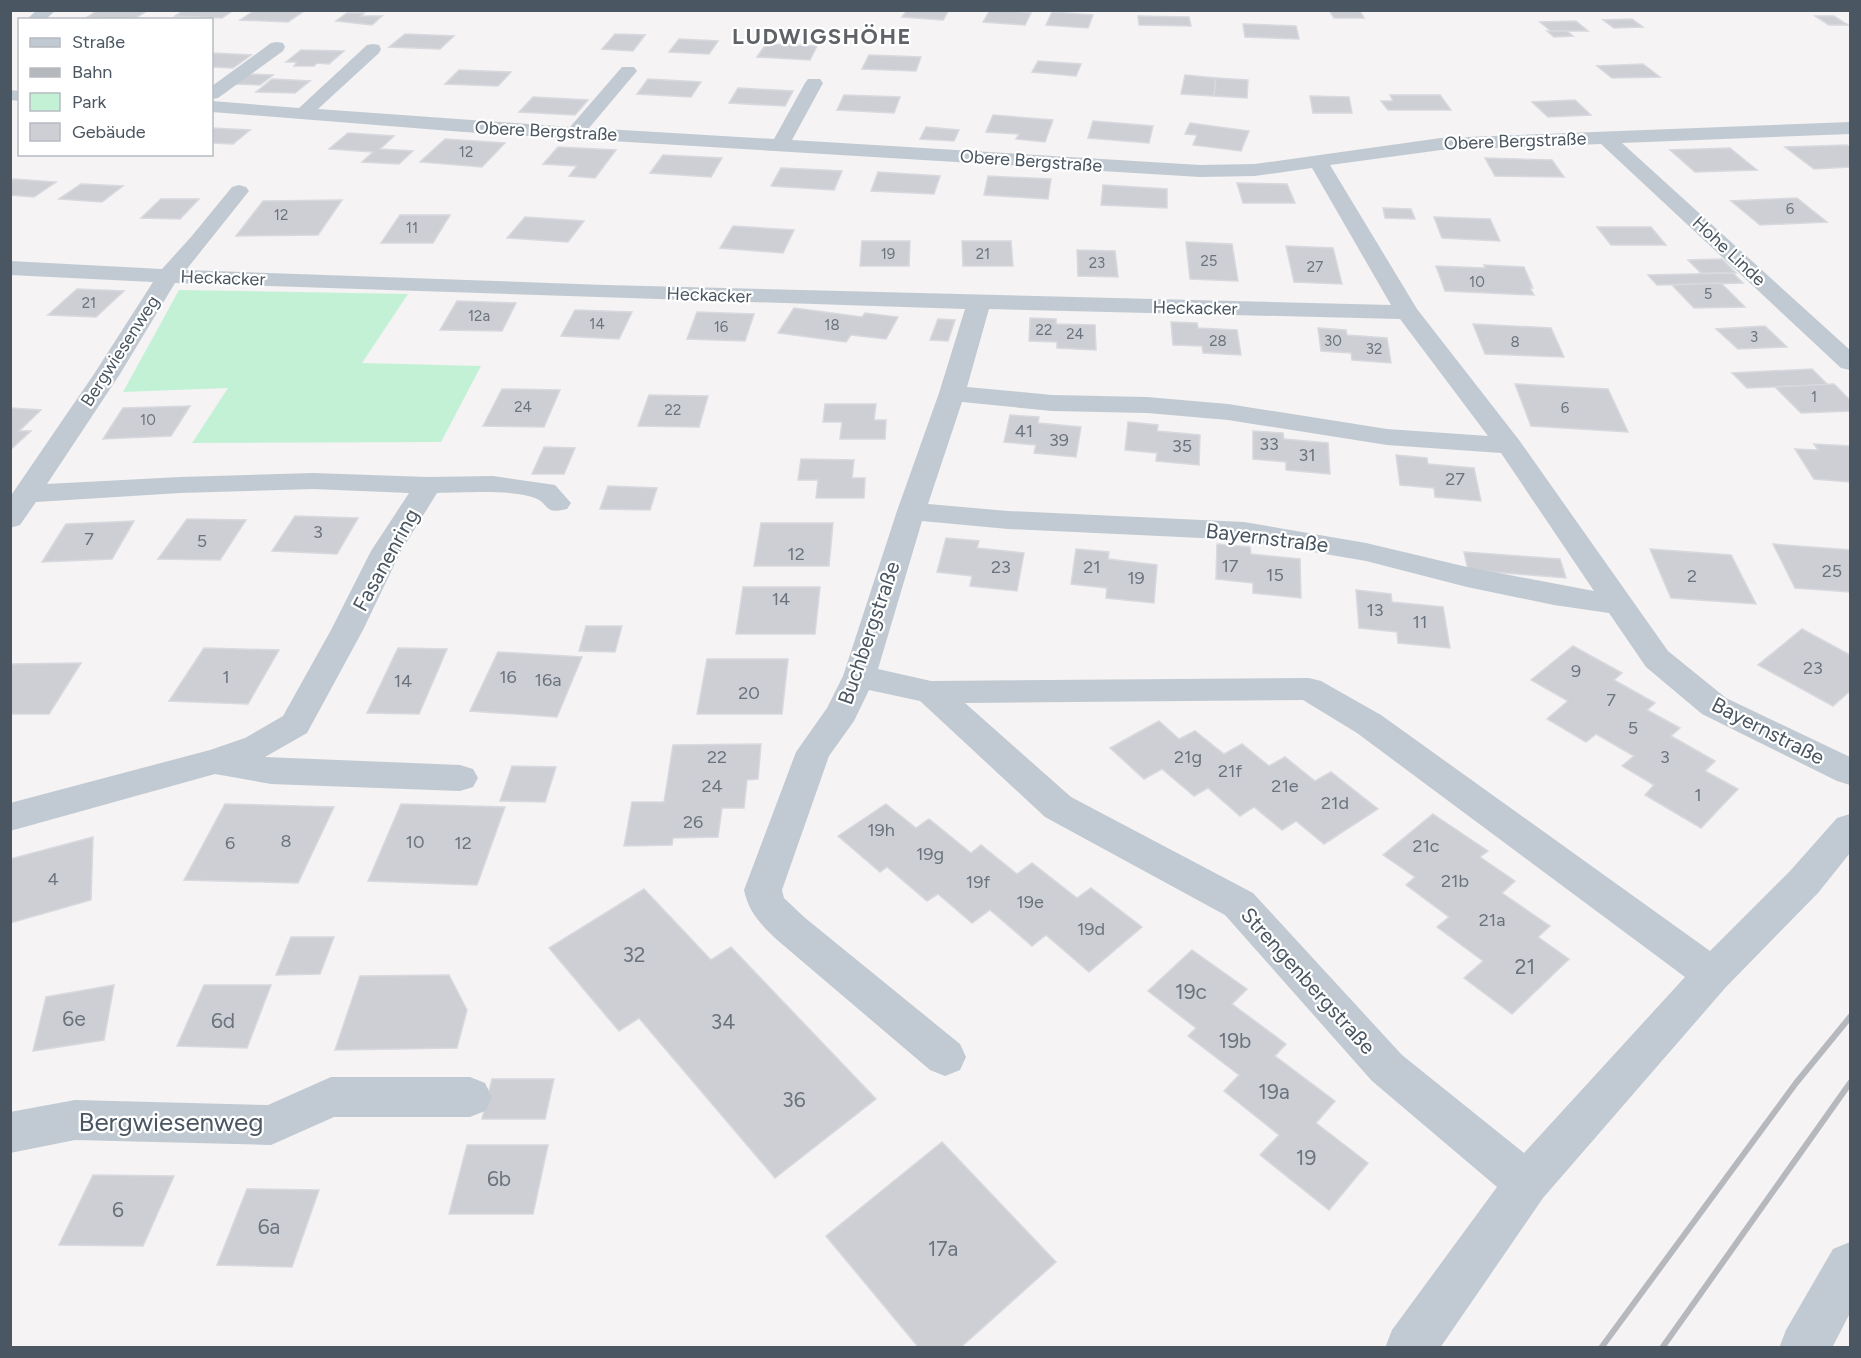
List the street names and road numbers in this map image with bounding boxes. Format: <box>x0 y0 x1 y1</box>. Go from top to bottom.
street label: Obere Bergstraße <box>474 116 618 146</box>
street label: Obere Bergstraße <box>1443 128 1587 154</box>
street label: Obere Bergstraße <box>959 145 1103 177</box>
street label: Hohe Linde <box>1688 212 1770 291</box>
street label: Heckacker <box>180 266 266 290</box>
street label: Heckacker <box>666 283 752 307</box>
street label: Bergwiesenweg <box>76 291 164 411</box>
street label: Heckacker <box>1152 296 1238 320</box>
street label: Fasanenring <box>347 504 424 615</box>
street label: Bayernstraße <box>1204 518 1330 557</box>
street label: Buchbergstraße <box>832 558 905 708</box>
street label: Bayernstraße <box>1708 691 1829 770</box>
street label: Strengenbergstraße <box>1236 902 1381 1059</box>
street label: Bergwiesenweg <box>79 1106 263 1138</box>

